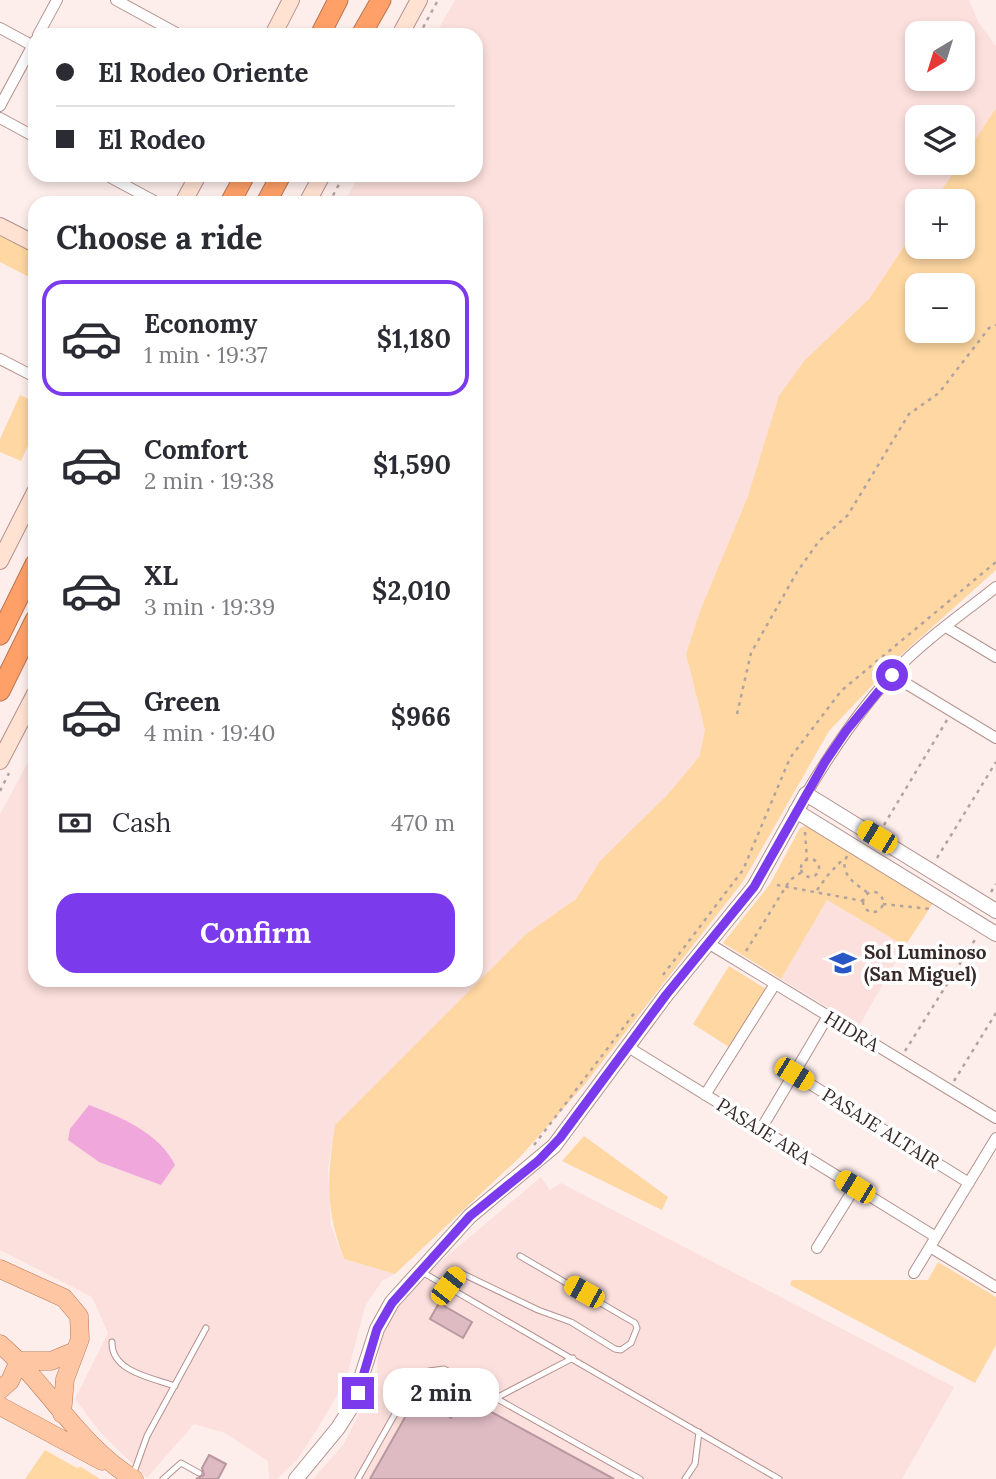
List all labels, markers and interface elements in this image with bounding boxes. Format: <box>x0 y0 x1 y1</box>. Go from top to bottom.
north arrow <box>905 21 975 91</box>
map controls <box>905 21 975 343</box>
text: El Rodeo Oriente <box>98 56 309 89</box>
button: layers <box>905 105 975 175</box>
text: El Rodeo <box>98 123 206 156</box>
button: + <box>905 189 975 259</box>
text: Choose a ride <box>56 217 263 258</box>
button: − <box>905 273 975 343</box>
icon: car <box>60 307 123 370</box>
text: Economy <box>144 307 257 340</box>
text: $1,180 <box>377 322 451 355</box>
text: 1 min · 19:37 <box>144 340 268 369</box>
icon: car <box>60 433 123 496</box>
text: Comfort <box>144 433 248 466</box>
text: $1,590 <box>373 448 451 481</box>
text: 2 min · 19:38 <box>144 466 274 495</box>
icon: car <box>60 559 123 622</box>
text: XL <box>144 559 178 592</box>
text: $2,010 <box>372 574 451 607</box>
text: 3 min · 19:39 <box>144 592 275 621</box>
route start <box>876 659 908 691</box>
icon: car <box>60 685 123 748</box>
text: Green <box>144 685 220 718</box>
text: $966 <box>391 700 451 733</box>
text: 4 min · 19:40 <box>144 718 276 747</box>
icon: cash <box>56 804 94 842</box>
text: Cash <box>112 806 171 839</box>
text: 470 m <box>391 808 455 837</box>
car <box>854 817 901 857</box>
button: Confirm <box>56 893 455 973</box>
place label: Sol Luminoso (San Miguel) <box>864 940 987 987</box>
school or university icon: Sol Luminoso (San Miguel) <box>828 948 858 978</box>
street label: HIDRA <box>820 1005 885 1057</box>
car <box>771 1054 818 1094</box>
street label: PASAJE ALTAIR <box>818 1082 944 1174</box>
street label: PASAJE ARA <box>712 1092 817 1170</box>
car <box>832 1167 879 1207</box>
car <box>427 1263 470 1309</box>
car <box>561 1273 608 1311</box>
callout: 2 min <box>382 1368 498 1418</box>
route end <box>342 1377 374 1409</box>
text: 2 min <box>410 1378 472 1407</box>

